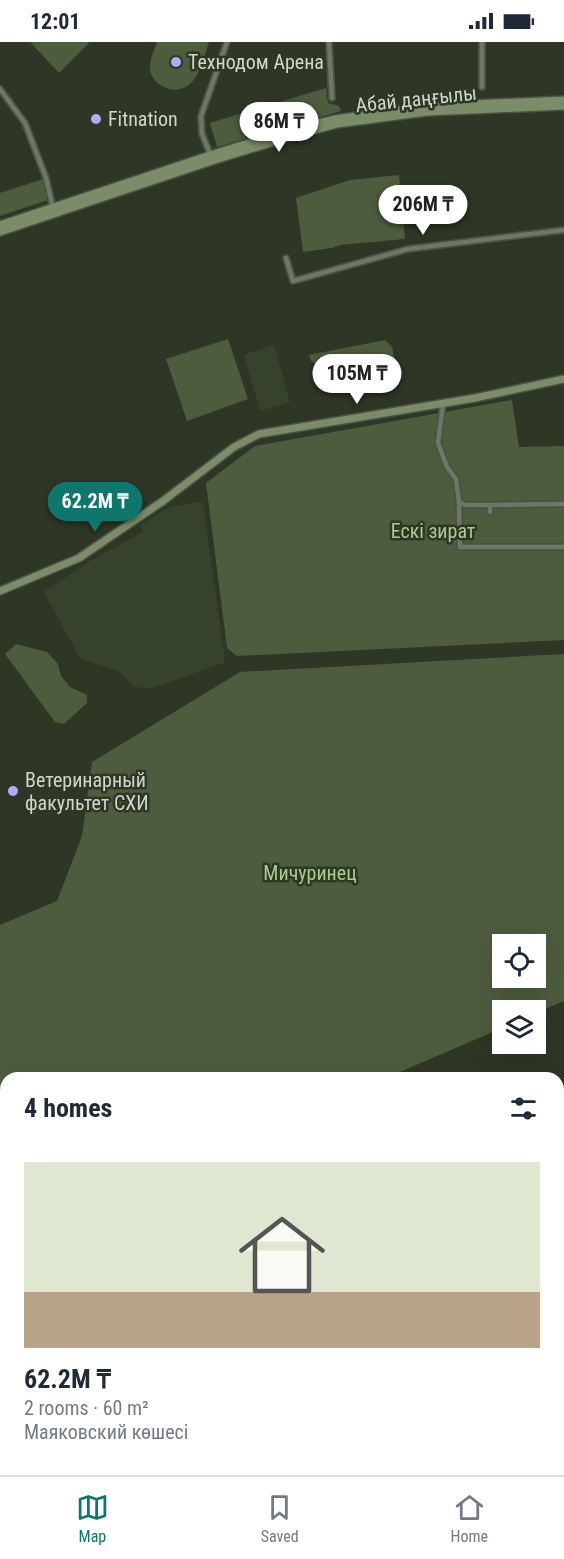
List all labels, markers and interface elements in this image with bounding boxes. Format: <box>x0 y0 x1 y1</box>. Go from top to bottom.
text: 12:01 <box>30 9 81 34</box>
place label: Технодом Арена <box>188 50 324 74</box>
marker: Технодом Арена <box>169 55 183 69</box>
street label: Абай даңғылы <box>354 81 478 117</box>
pin: 86M ₸ <box>237 102 321 153</box>
place label: Fitnation <box>108 107 178 131</box>
text: 86M ₸ <box>254 109 304 133</box>
marker: Fitnation <box>89 112 103 126</box>
pin: 206M ₸ <box>374 185 472 236</box>
text: 206M ₸ <box>392 192 454 216</box>
pin: 105M ₸ <box>308 354 406 405</box>
text: 105M ₸ <box>326 361 388 385</box>
pin: 62.2M ₸ <box>40 482 150 533</box>
text: 62.2M ₸ <box>62 489 128 513</box>
park label: Ескі зират <box>391 519 475 543</box>
place label: Ветеринарный факультет СХИ <box>25 768 149 815</box>
marker: Ветеринарный факультет СХИ <box>6 784 20 798</box>
park label: Мичуринец <box>263 861 357 885</box>
map controls <box>492 934 546 1054</box>
button: locate <box>492 934 546 988</box>
button: layers <box>492 1000 546 1054</box>
icon: filters <box>507 1092 540 1125</box>
text: 4 homes <box>24 1093 112 1123</box>
icon: home <box>228 1201 336 1309</box>
text: 62.2M ₸ <box>24 1364 111 1394</box>
text: 2 rooms · 60 m² <box>24 1396 149 1420</box>
text: Маяковский көшесі <box>24 1420 188 1444</box>
tab: Map <box>76 1491 109 1546</box>
tab: Saved <box>261 1491 299 1546</box>
tab: Home <box>451 1491 488 1546</box>

